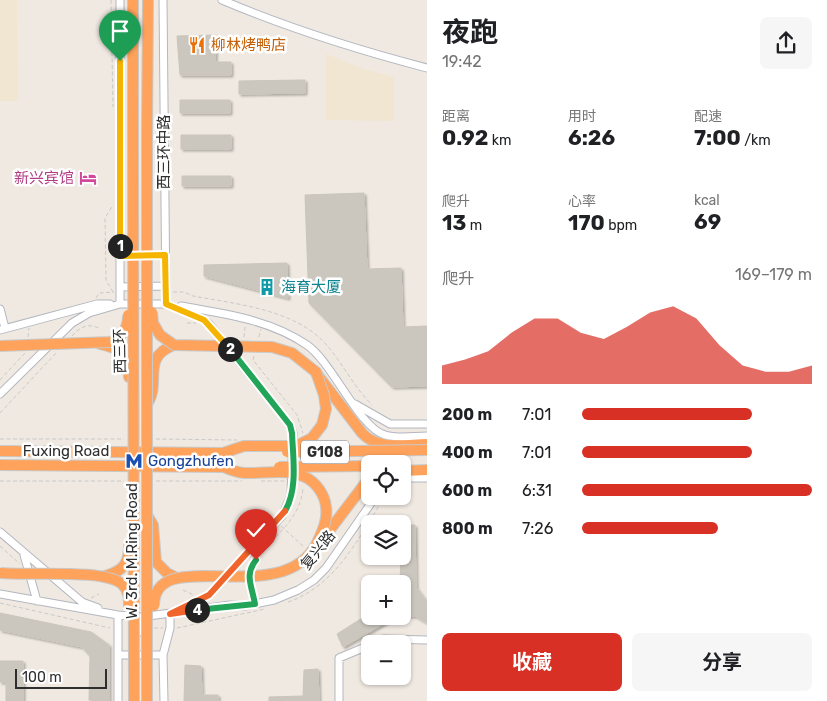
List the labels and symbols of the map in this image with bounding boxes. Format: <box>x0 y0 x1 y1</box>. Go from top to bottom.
pin <box>99 10 141 61</box>
restaurant icon: 柳林烤鸭店 <box>187 35 207 55</box>
place label: 柳林烤鸭店 <box>211 36 286 54</box>
street label: 西三环中路 <box>155 114 173 190</box>
hotel icon: 新兴宾馆 <box>78 168 98 188</box>
place label: 新兴宾馆 <box>14 169 74 187</box>
pin: 1 <box>108 234 132 258</box>
building icon: 海育大厦 <box>257 277 277 297</box>
place label: 海育大厦 <box>281 278 341 296</box>
street label: 西三环 <box>111 328 129 374</box>
pin: 2 <box>218 336 242 362</box>
road number: G108 <box>301 441 349 464</box>
street label: Fuxing Road <box>23 442 109 460</box>
metro station icon: Gongzhufen <box>124 451 144 471</box>
place label: Gongzhufen <box>148 452 234 470</box>
street label: W. 3rd. M.Ring Road <box>123 483 141 619</box>
pin <box>235 509 277 560</box>
street label: 复兴路 <box>297 527 339 573</box>
pin: 4 <box>184 598 210 622</box>
scale bar <box>15 666 108 689</box>

